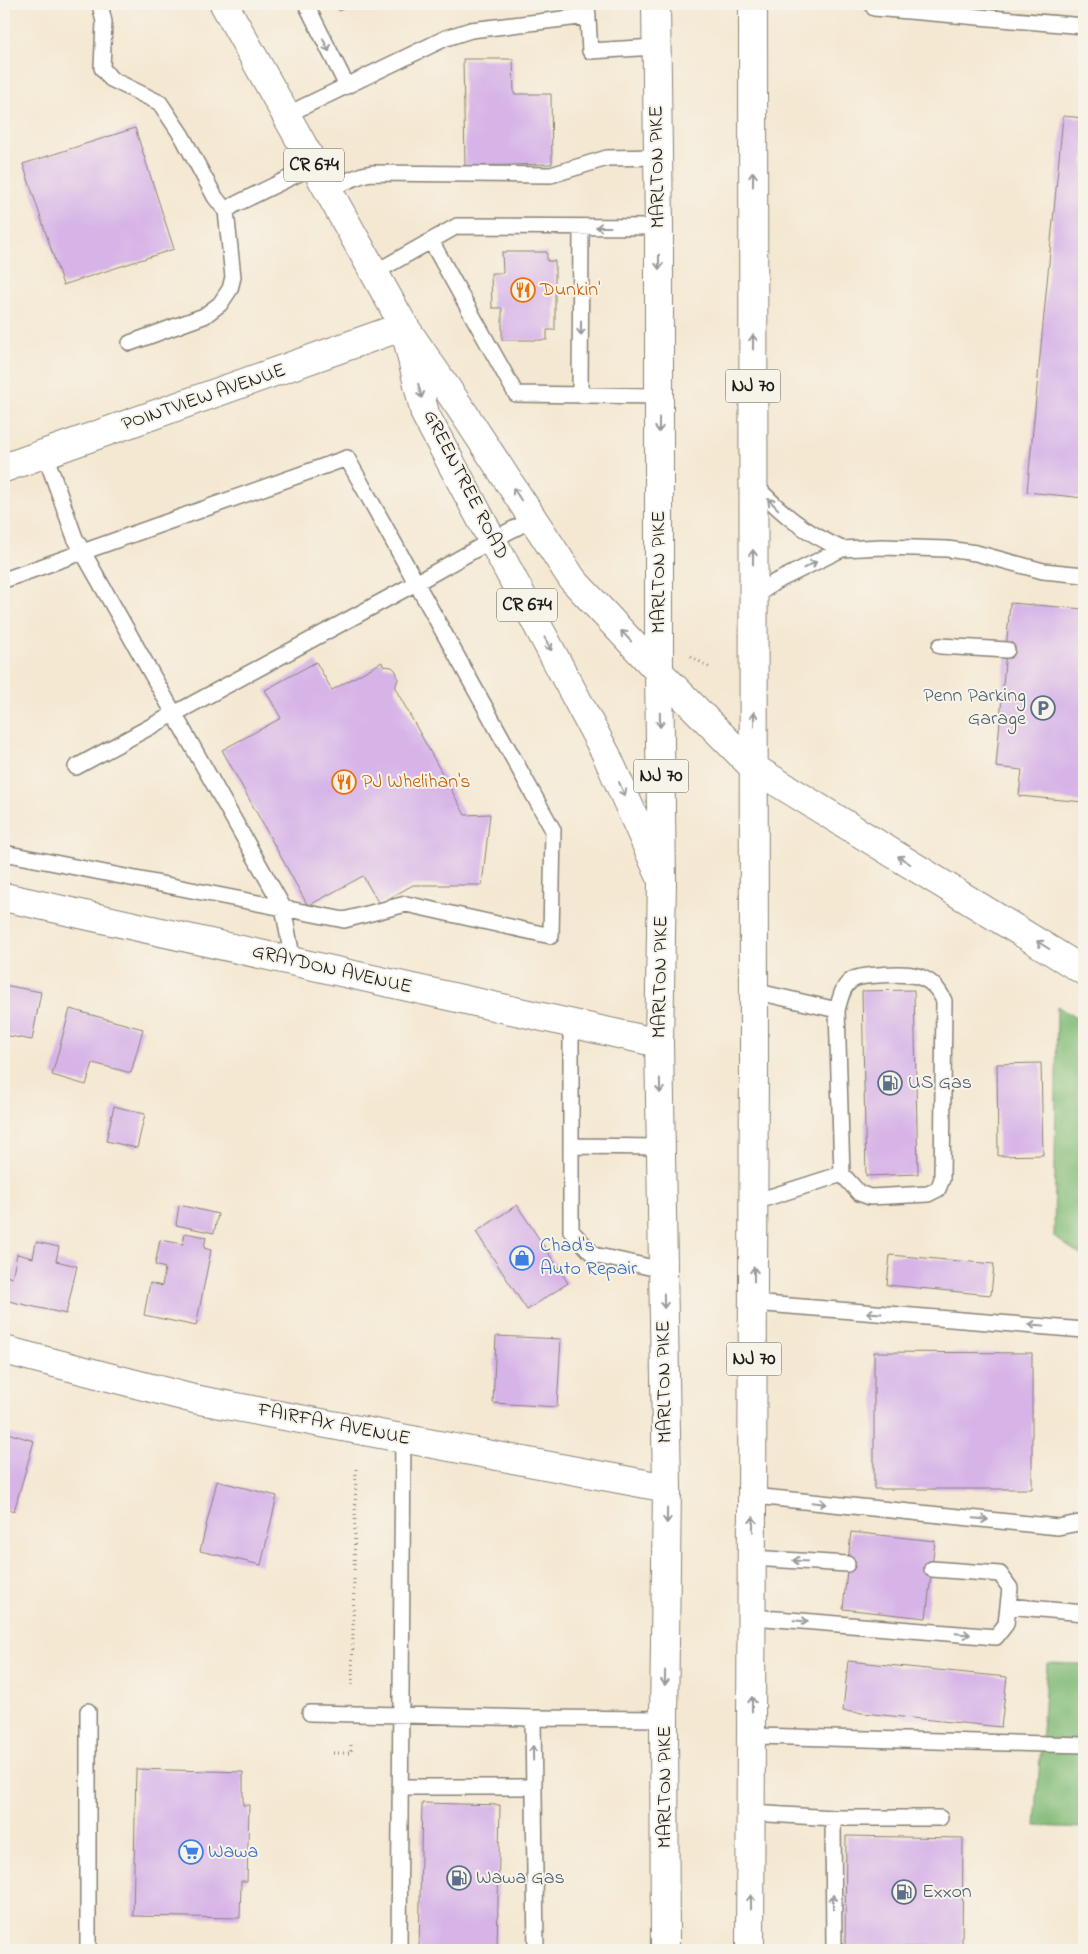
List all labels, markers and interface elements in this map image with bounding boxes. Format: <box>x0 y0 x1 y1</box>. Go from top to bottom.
one-way arrow <box>322 37 331 52</box>
street label: MARLTON PIKE <box>642 105 674 229</box>
road number: CR 674 <box>284 148 344 182</box>
one-way arrow <box>748 172 758 188</box>
one-way arrow <box>595 222 611 232</box>
one-way arrow <box>654 254 664 270</box>
place label: Dunkin' <box>539 276 600 305</box>
restaurant icon: Dunkin' <box>510 277 536 303</box>
one-way arrow <box>576 320 586 336</box>
one-way arrow <box>748 334 758 350</box>
street label: POINTVIEW AVENUE <box>118 356 290 440</box>
road number: NJ 70 <box>726 370 780 402</box>
one-way arrow <box>416 382 425 398</box>
street label: GREENTREE ROAD <box>415 405 515 565</box>
one-way arrow <box>654 416 664 433</box>
one-way arrow <box>511 487 521 501</box>
one-way arrow <box>767 498 779 510</box>
street label: MARLTON PIKE <box>645 511 674 633</box>
one-way arrow <box>748 549 758 566</box>
one-way arrow <box>802 560 817 569</box>
road number: CR 674 <box>497 588 557 622</box>
one-way arrow <box>620 630 632 642</box>
one-way arrow <box>543 637 553 652</box>
place label: Penn Parking Garage <box>923 682 1026 735</box>
parking icon: Penn Parking Garage <box>1030 695 1056 721</box>
one-way arrow <box>655 712 665 728</box>
one-way arrow <box>749 712 759 728</box>
road number: NJ 70 <box>634 759 688 792</box>
place label: PJ Whelihan's <box>362 768 470 797</box>
restaurant icon: PJ Whelihan's <box>331 769 357 795</box>
one-way arrow <box>617 781 627 796</box>
one-way arrow <box>898 855 912 865</box>
street label: MARLTON PIKE <box>645 915 677 1039</box>
street label: GRAYDON AVENUE <box>249 937 415 1003</box>
one-way arrow <box>1036 940 1050 950</box>
place label: US Gas <box>908 1069 972 1098</box>
fuel station icon: US Gas <box>877 1070 903 1096</box>
one-way arrow <box>655 1078 665 1094</box>
place label: Chad's Auto Repair <box>540 1232 638 1284</box>
shop icon: Chad's Auto Repair <box>509 1245 535 1271</box>
one-way arrow <box>749 1266 759 1282</box>
one-way arrow <box>659 1293 668 1309</box>
one-way arrow <box>866 1308 882 1317</box>
street label: MARLTON PIKE <box>649 1320 681 1444</box>
one-way arrow <box>1028 1321 1044 1330</box>
road number: NJ 70 <box>726 1342 782 1376</box>
street label: FAIRFAX AVENUE <box>254 1396 413 1454</box>
one-way arrow <box>811 1498 827 1508</box>
one-way arrow <box>662 1508 672 1524</box>
one-way arrow <box>973 1515 989 1524</box>
one-way arrow <box>748 1516 758 1532</box>
one-way arrow <box>792 1556 808 1565</box>
one-way arrow <box>793 1617 809 1626</box>
one-way arrow <box>955 1630 971 1639</box>
one-way arrow <box>660 1670 670 1686</box>
one-way arrow <box>747 1696 757 1712</box>
street label: MARLTON PIKE <box>651 1726 680 1848</box>
one-way arrow <box>528 1745 538 1761</box>
place label: Wawa <box>208 1838 258 1867</box>
supermarket icon: Wawa <box>178 1839 204 1865</box>
place label: Wawa Gas <box>476 1864 565 1893</box>
fuel station icon: Wawa Gas <box>446 1865 472 1891</box>
place label: Exxon <box>922 1878 972 1907</box>
fuel station icon: Exxon <box>891 1879 917 1905</box>
one-way arrow <box>746 1894 756 1910</box>
one-way arrow <box>829 1894 838 1910</box>

